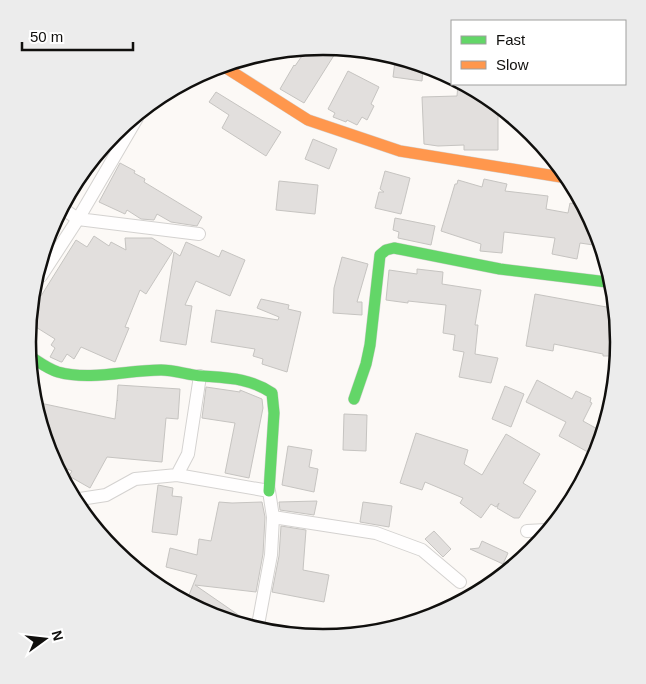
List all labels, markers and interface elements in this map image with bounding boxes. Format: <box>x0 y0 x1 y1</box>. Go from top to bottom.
scale bar <box>22 20 134 52</box>
legend <box>451 20 626 85</box>
text: 50 m <box>30 28 63 45</box>
text: Fast <box>496 31 526 48</box>
text: Slow <box>496 56 529 73</box>
north arrow <box>20 614 70 664</box>
text: N <box>49 629 67 643</box>

